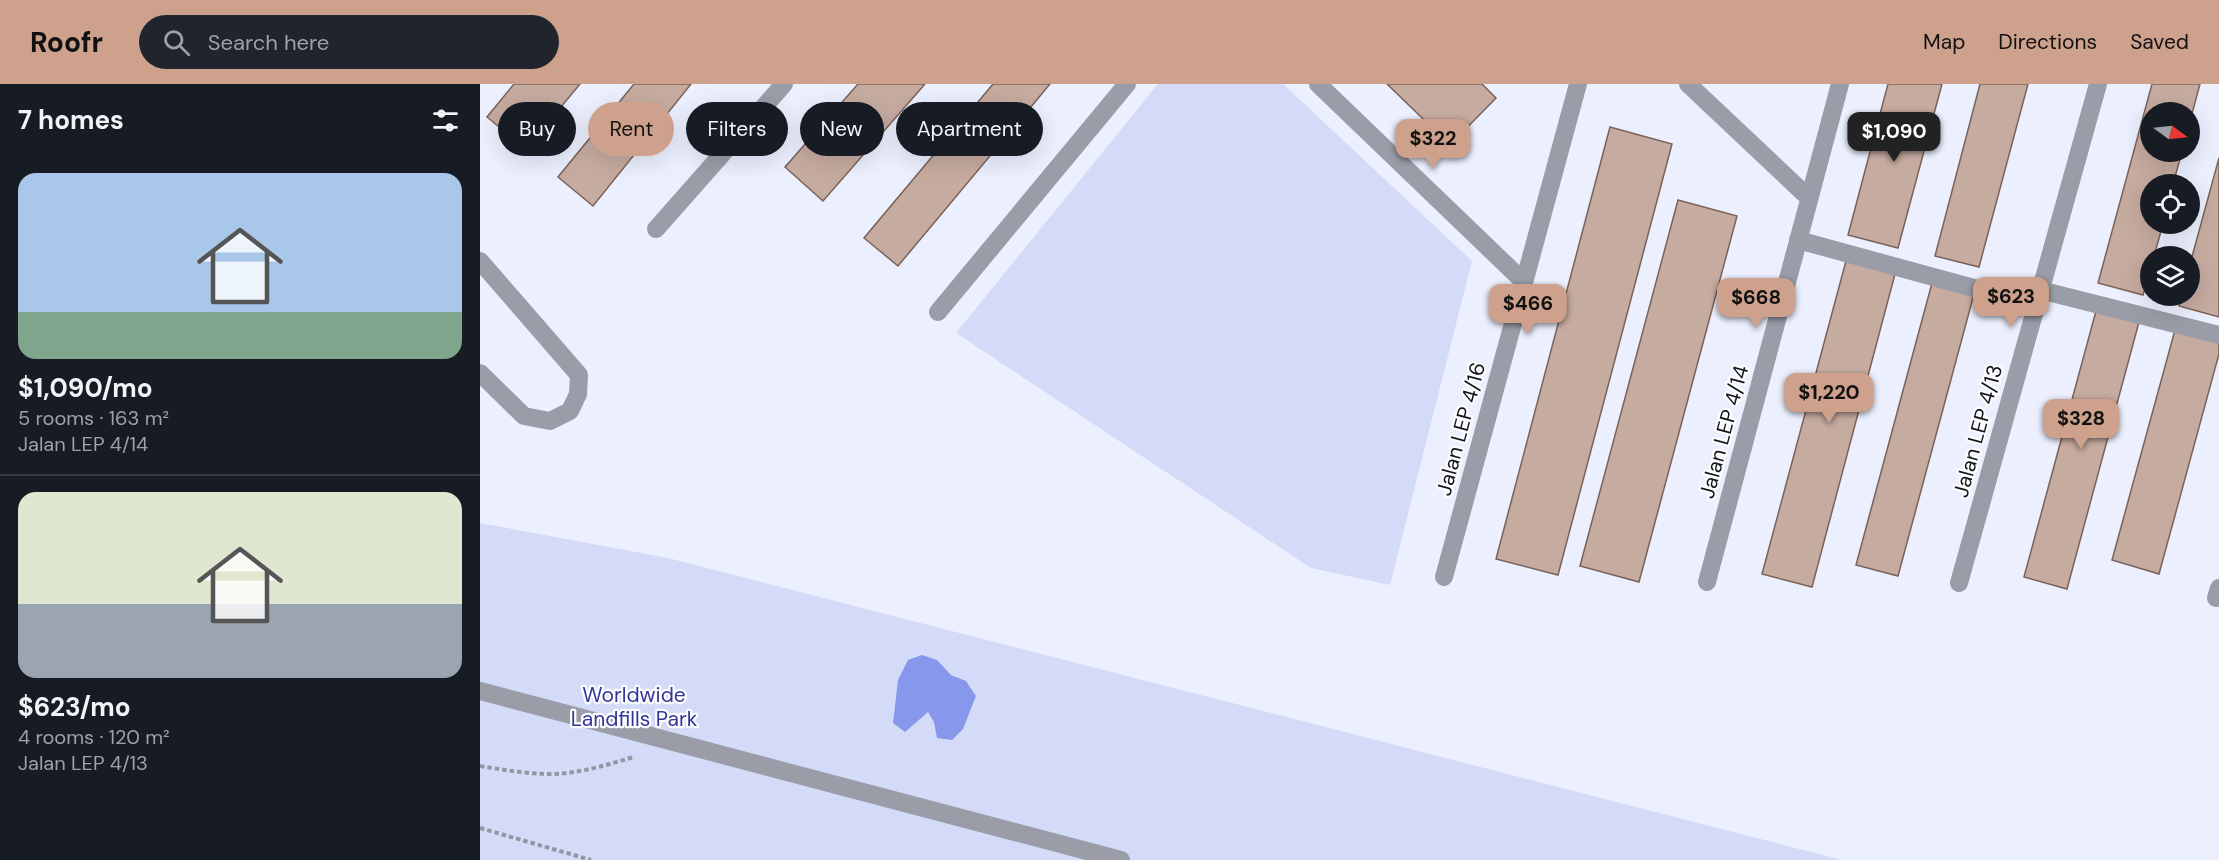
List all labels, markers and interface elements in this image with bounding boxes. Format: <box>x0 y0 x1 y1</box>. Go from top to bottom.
search box <box>139 15 559 69</box>
text: Roofr <box>30 24 103 61</box>
icon: search <box>160 26 193 59</box>
text: Search here <box>208 28 329 57</box>
text: Map <box>1923 28 1965 56</box>
text: Directions <box>1998 28 2097 56</box>
text: Saved <box>2130 28 2189 56</box>
chip: Buy <box>498 102 576 156</box>
chip: Rent <box>588 102 674 156</box>
chip: Filters <box>686 102 788 156</box>
chip: New <box>800 102 884 156</box>
chip: Apartment <box>896 102 1043 156</box>
north arrow <box>2140 102 2200 162</box>
map controls <box>2140 102 2200 306</box>
text: 7 homes <box>18 103 124 137</box>
icon: filters <box>429 104 462 137</box>
pin: $1,090 <box>1845 112 1943 163</box>
text: $1,090 <box>1861 118 1927 144</box>
pin: $322 <box>1397 119 1469 170</box>
text: $322 <box>1409 125 1457 151</box>
button: locate <box>2140 174 2200 234</box>
icon: home <box>186 212 294 320</box>
button: layers <box>2140 246 2200 306</box>
pin: $623 <box>1975 277 2047 328</box>
pin: $668 <box>1720 278 1792 329</box>
text: $623 <box>1987 283 2035 309</box>
pin: $466 <box>1492 284 1564 335</box>
text: $668 <box>1731 284 1781 310</box>
text: $466 <box>1503 290 1553 316</box>
street label: Jalan LEP 4/16 <box>1430 359 1492 499</box>
street label: Jalan LEP 4/14 <box>1693 362 1755 502</box>
street label: Jalan LEP 4/13 <box>1947 362 2009 500</box>
text: $1,090/mo <box>18 371 153 405</box>
pin: $1,220 <box>1780 373 1878 424</box>
text: $1,220 <box>1798 379 1860 405</box>
pin: $328 <box>2045 399 2117 450</box>
text: 5 rooms · 163 m² <box>18 405 169 431</box>
text: $328 <box>2057 405 2105 431</box>
text: Jalan LEP 4/14 <box>18 431 148 457</box>
icon: home <box>186 531 294 639</box>
park label: Worldwide Landfills Park <box>571 681 698 733</box>
text: $623/mo <box>18 690 131 724</box>
text: 4 rooms · 120 m² <box>18 724 170 750</box>
text: Jalan LEP 4/13 <box>18 750 148 776</box>

